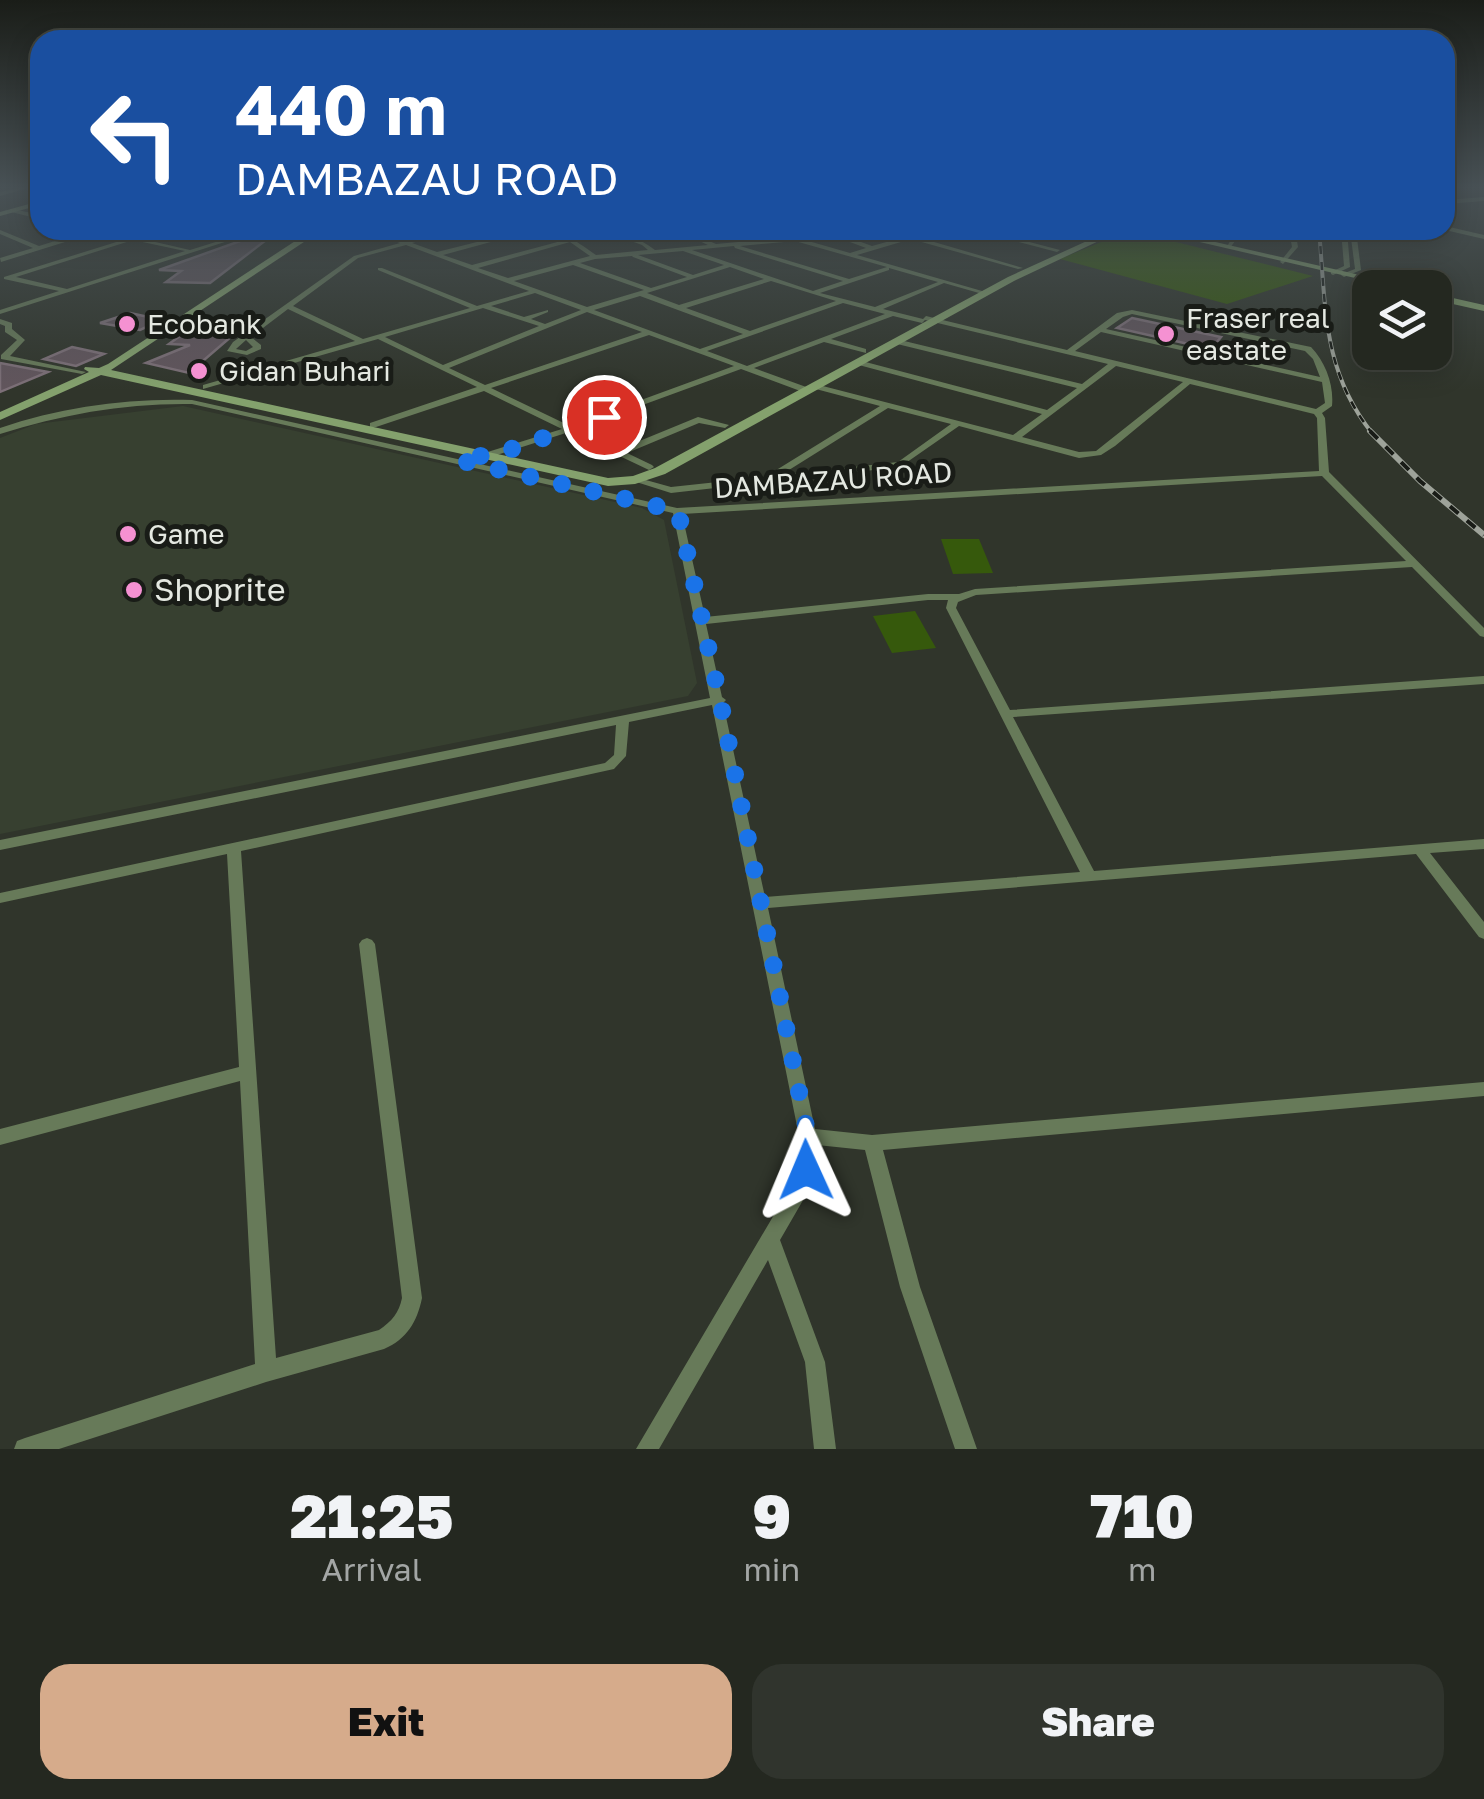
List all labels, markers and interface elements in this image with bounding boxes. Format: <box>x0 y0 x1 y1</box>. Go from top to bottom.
text: 440 m <box>235 66 447 150</box>
icon: left <box>70 70 200 200</box>
text: DAMBAZAU ROAD <box>235 151 618 205</box>
map controls <box>1352 270 1452 370</box>
button: layers <box>1352 270 1452 370</box>
place label: Fraser real eastate <box>1186 301 1330 366</box>
place label: Ecobank <box>147 307 262 340</box>
marker: Ecobank <box>116 313 138 335</box>
marker: Fraser real eastate <box>1155 323 1177 345</box>
place label: Gidan Buhari <box>219 354 391 387</box>
marker: Gidan Buhari <box>188 360 210 382</box>
pin <box>562 375 647 460</box>
icon: arrive <box>577 390 632 445</box>
street label: DAMBAZAU ROAD <box>713 455 953 504</box>
place label: Game <box>148 517 225 550</box>
marker: Game <box>117 523 139 545</box>
place label: Shoprite <box>154 570 285 608</box>
marker: Shoprite <box>123 579 145 601</box>
position arrow <box>754 1118 858 1222</box>
text: 21:25 <box>290 1479 454 1551</box>
text: 9 <box>752 1479 791 1551</box>
text: 710 <box>1090 1479 1194 1551</box>
text: Arrival <box>322 1550 422 1588</box>
text: min <box>744 1550 800 1588</box>
text: m <box>1128 1550 1156 1588</box>
button: Exit <box>40 1664 732 1779</box>
button: Share <box>752 1664 1444 1779</box>

